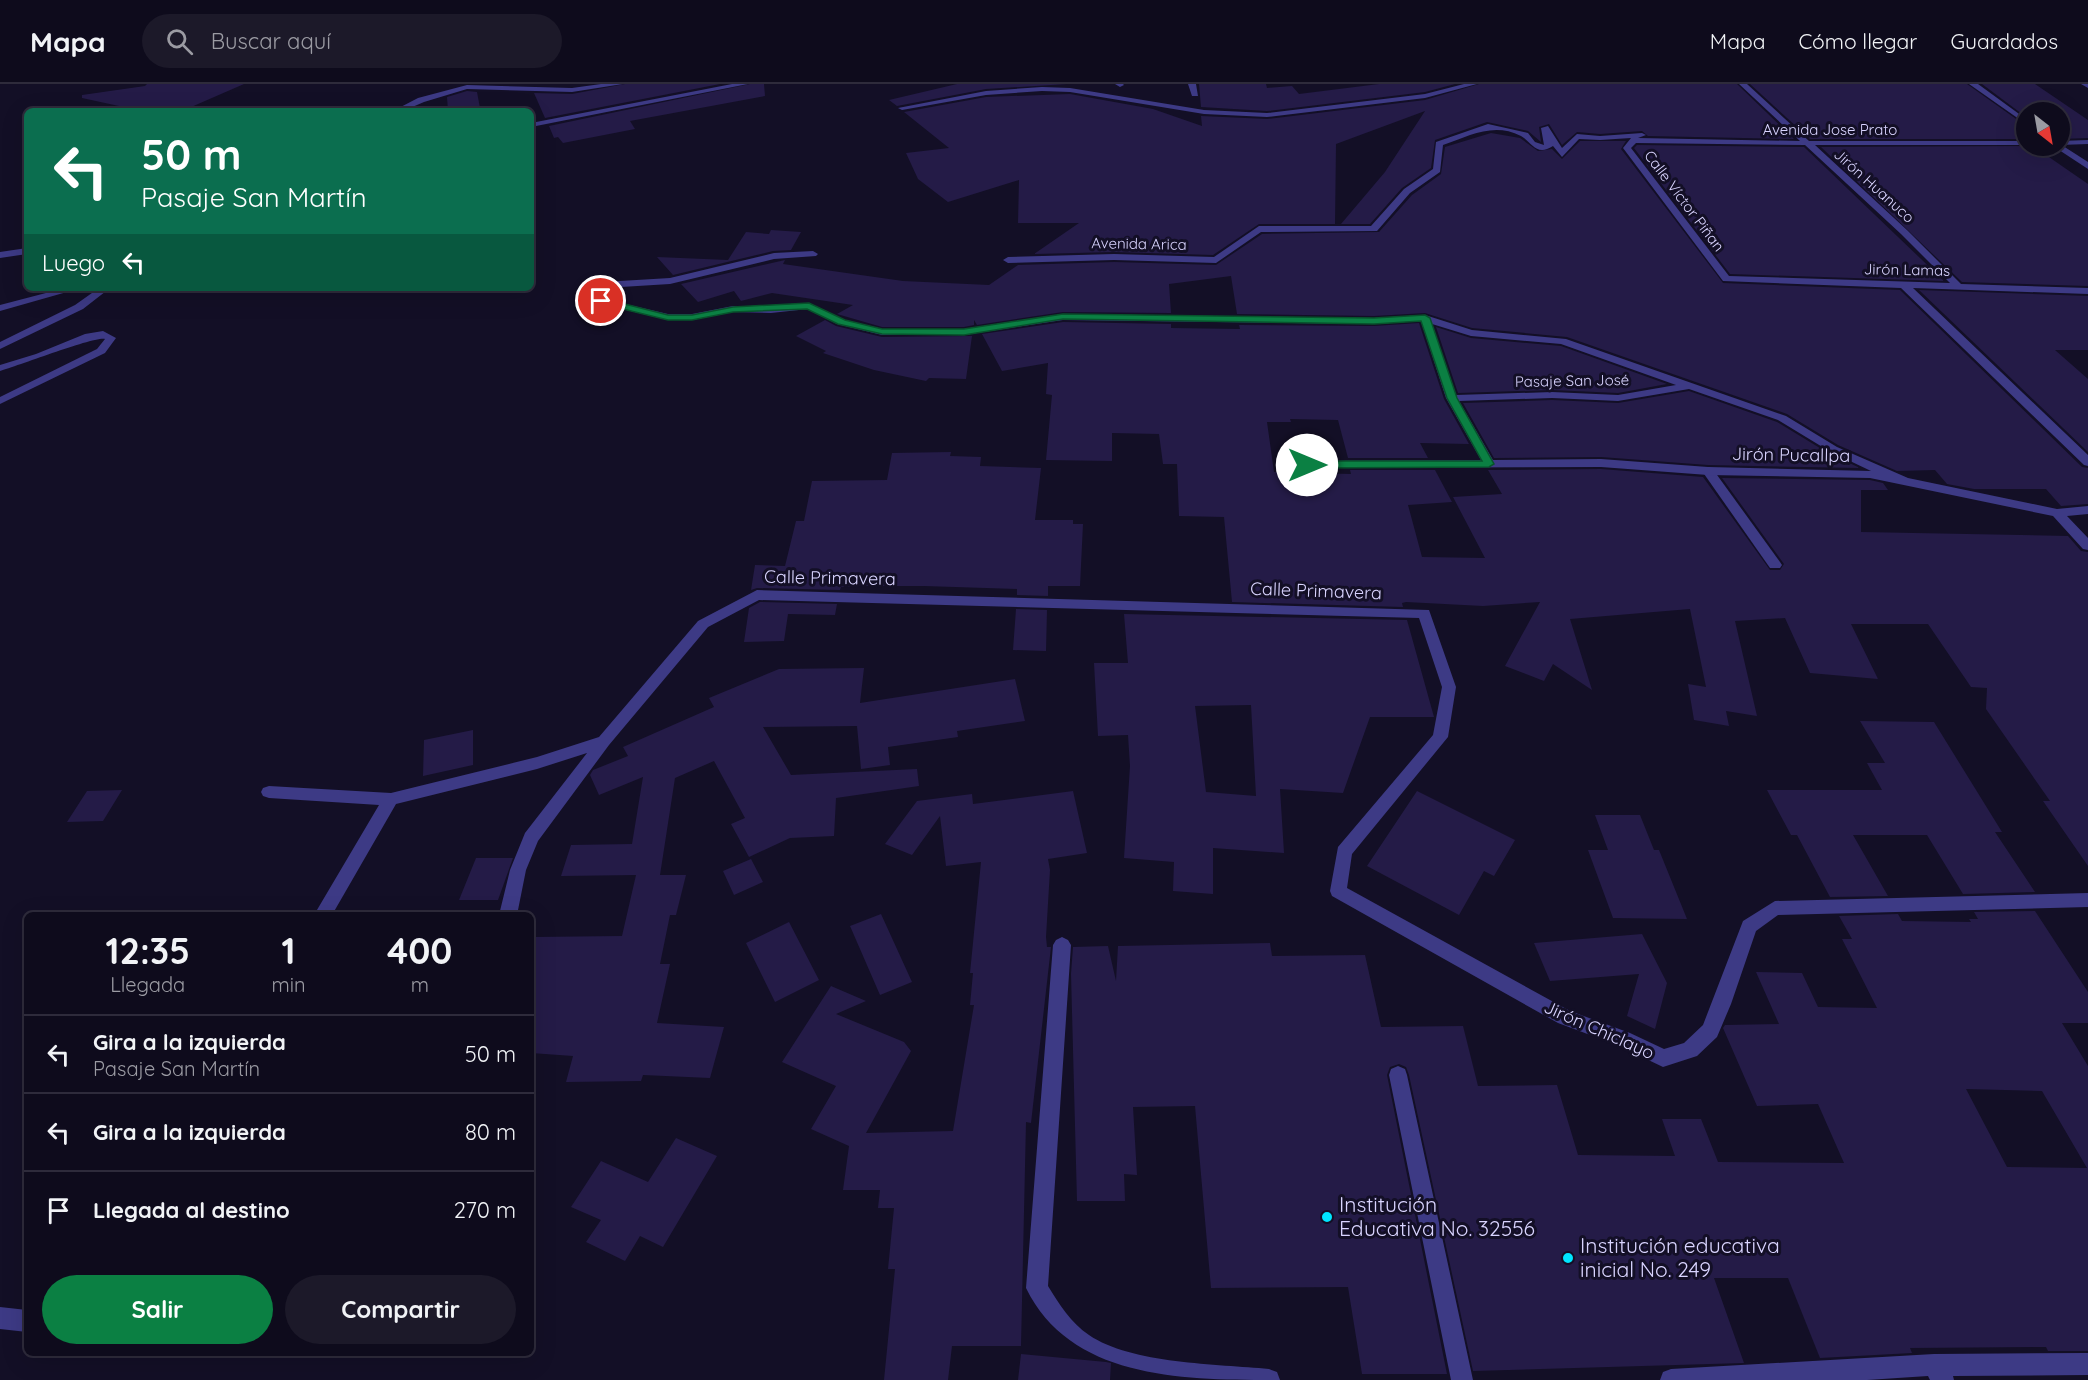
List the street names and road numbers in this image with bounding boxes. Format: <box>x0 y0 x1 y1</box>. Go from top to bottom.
street label: Avenida Jose Prato <box>1763 120 1897 139</box>
street label: Jirón Huanuco <box>1830 144 1919 227</box>
street label: Calle Víctor Piñan <box>1640 146 1729 255</box>
street label: Avenida Arica <box>1091 233 1187 254</box>
street label: Jirón Lamas <box>1864 259 1950 280</box>
street label: Pasaje San José <box>1515 370 1629 391</box>
street label: Jirón Pucallpa <box>1732 442 1850 467</box>
street label: Calle Primavera <box>764 565 896 590</box>
street label: Calle Primavera <box>1250 577 1382 604</box>
street label: Jirón Chiclayo <box>1540 995 1658 1064</box>

